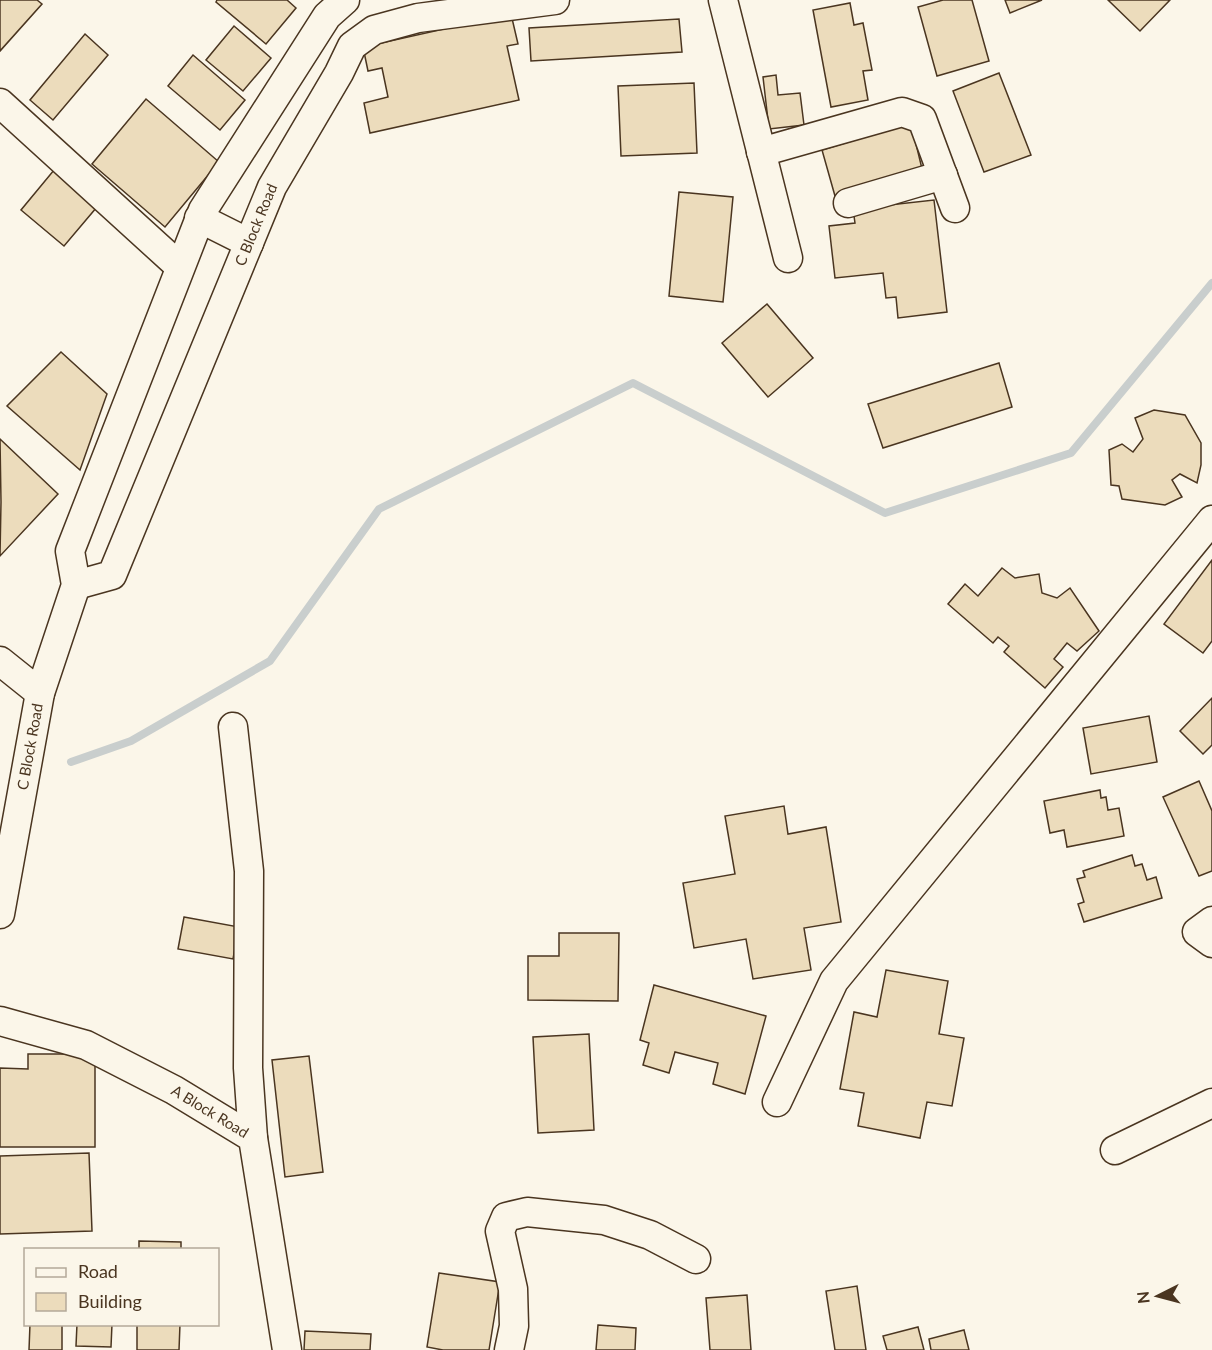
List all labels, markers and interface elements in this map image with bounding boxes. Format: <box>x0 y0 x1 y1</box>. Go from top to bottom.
street label: C Block Road <box>230 181 280 268</box>
street label: C Block Road <box>13 702 46 791</box>
street label: A Block Road <box>168 1081 252 1141</box>
legend <box>24 1248 219 1326</box>
text: Road <box>78 1260 118 1282</box>
north arrow <box>1128 1266 1188 1326</box>
text: Building <box>78 1290 142 1312</box>
text: N <box>1132 1290 1153 1305</box>

